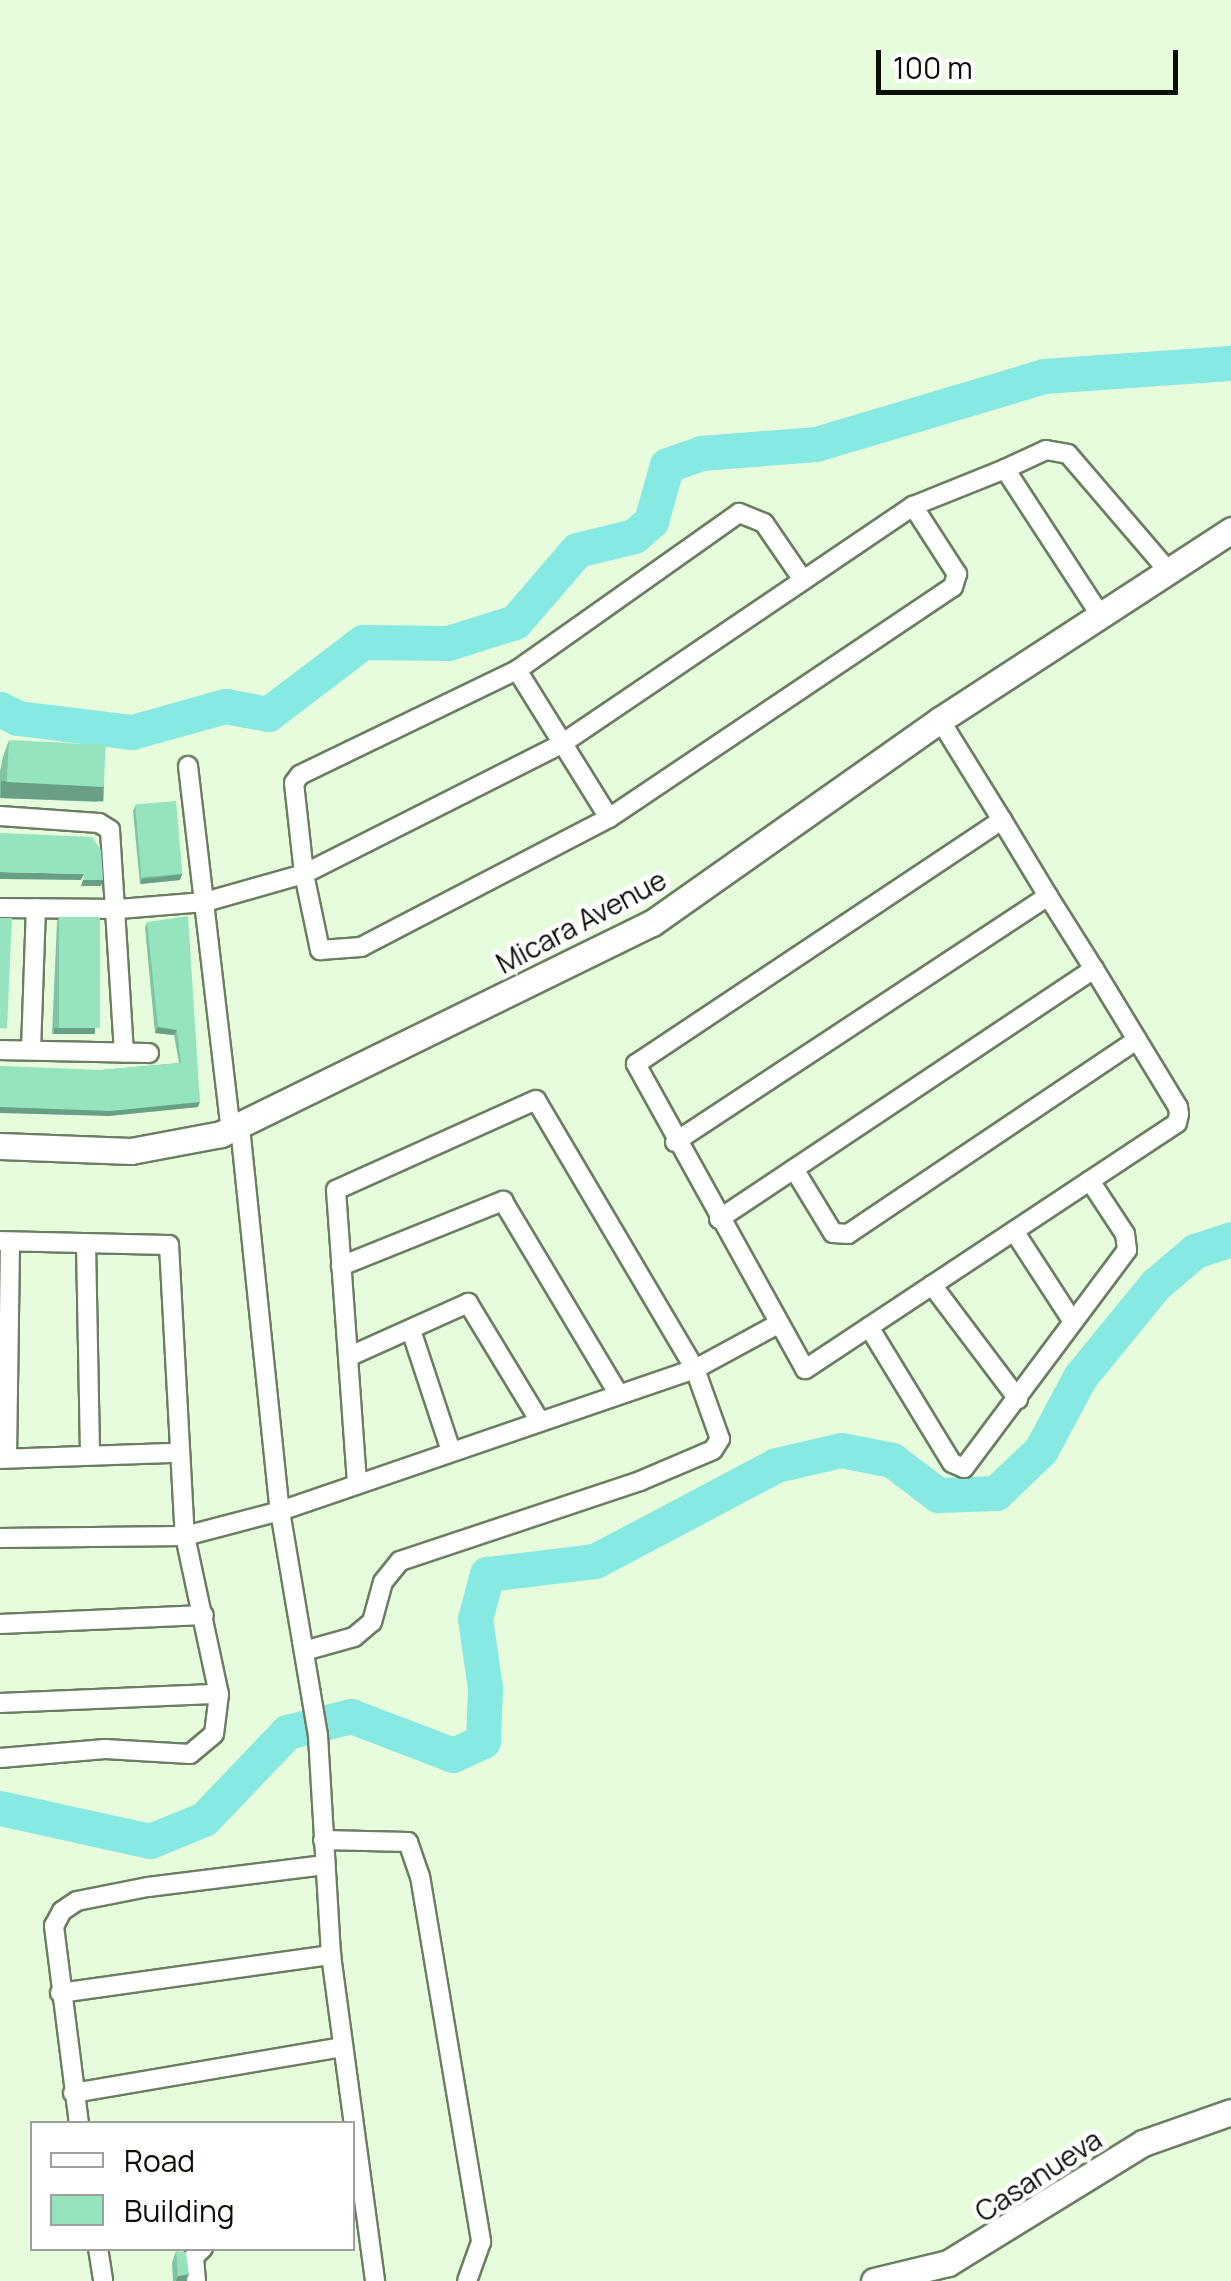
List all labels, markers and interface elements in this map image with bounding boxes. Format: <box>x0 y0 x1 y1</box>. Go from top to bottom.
scale bar <box>881 30 1184 92</box>
text: 100 m <box>893 47 973 88</box>
street label: Micara Avenue <box>490 862 672 980</box>
legend <box>30 2121 355 2251</box>
street label: Casanueva <box>969 2122 1107 2228</box>
text: Road <box>124 2140 195 2181</box>
text: Building <box>124 2190 235 2231</box>

